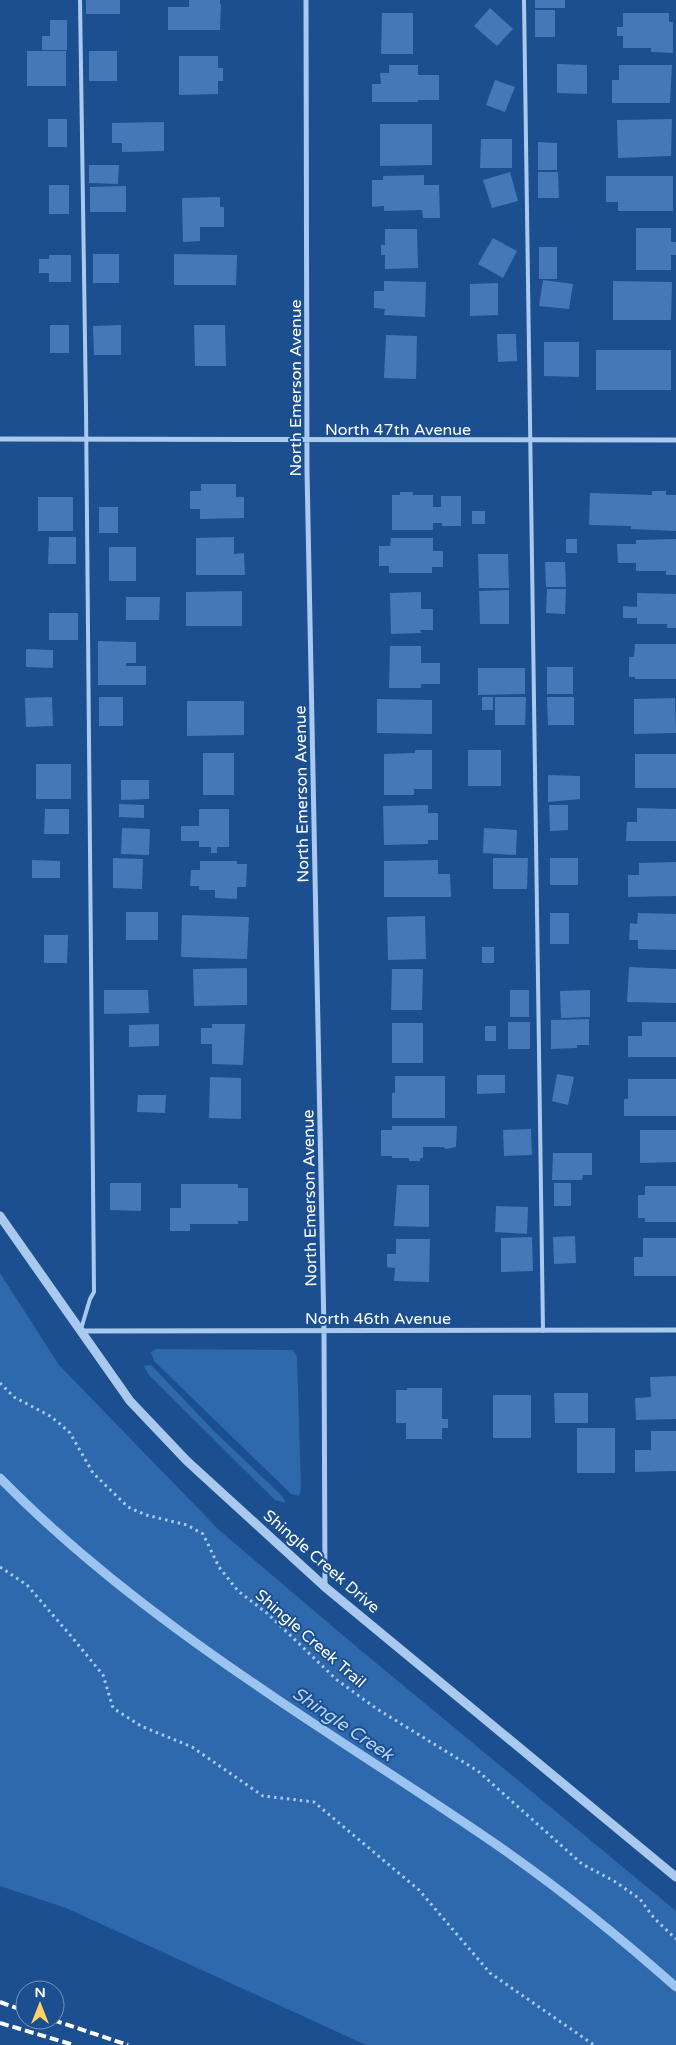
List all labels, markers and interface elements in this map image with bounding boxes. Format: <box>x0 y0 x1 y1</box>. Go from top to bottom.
street label: North Emerson Avenue <box>286 299 306 477</box>
street label: North 47th Avenue <box>325 420 471 440</box>
street label: North Emerson Avenue <box>290 705 314 883</box>
street label: North Emerson Avenue <box>298 1109 322 1287</box>
street label: North 46th Avenue <box>305 1309 451 1329</box>
street label: Shingle Creek Drive <box>259 1506 384 1618</box>
street label: Shingle Creek Trail <box>251 1585 370 1692</box>
water label: Shingle Creek <box>288 1682 399 1767</box>
north arrow <box>15 1980 65 2030</box>
text: N <box>34 1984 46 2001</box>

